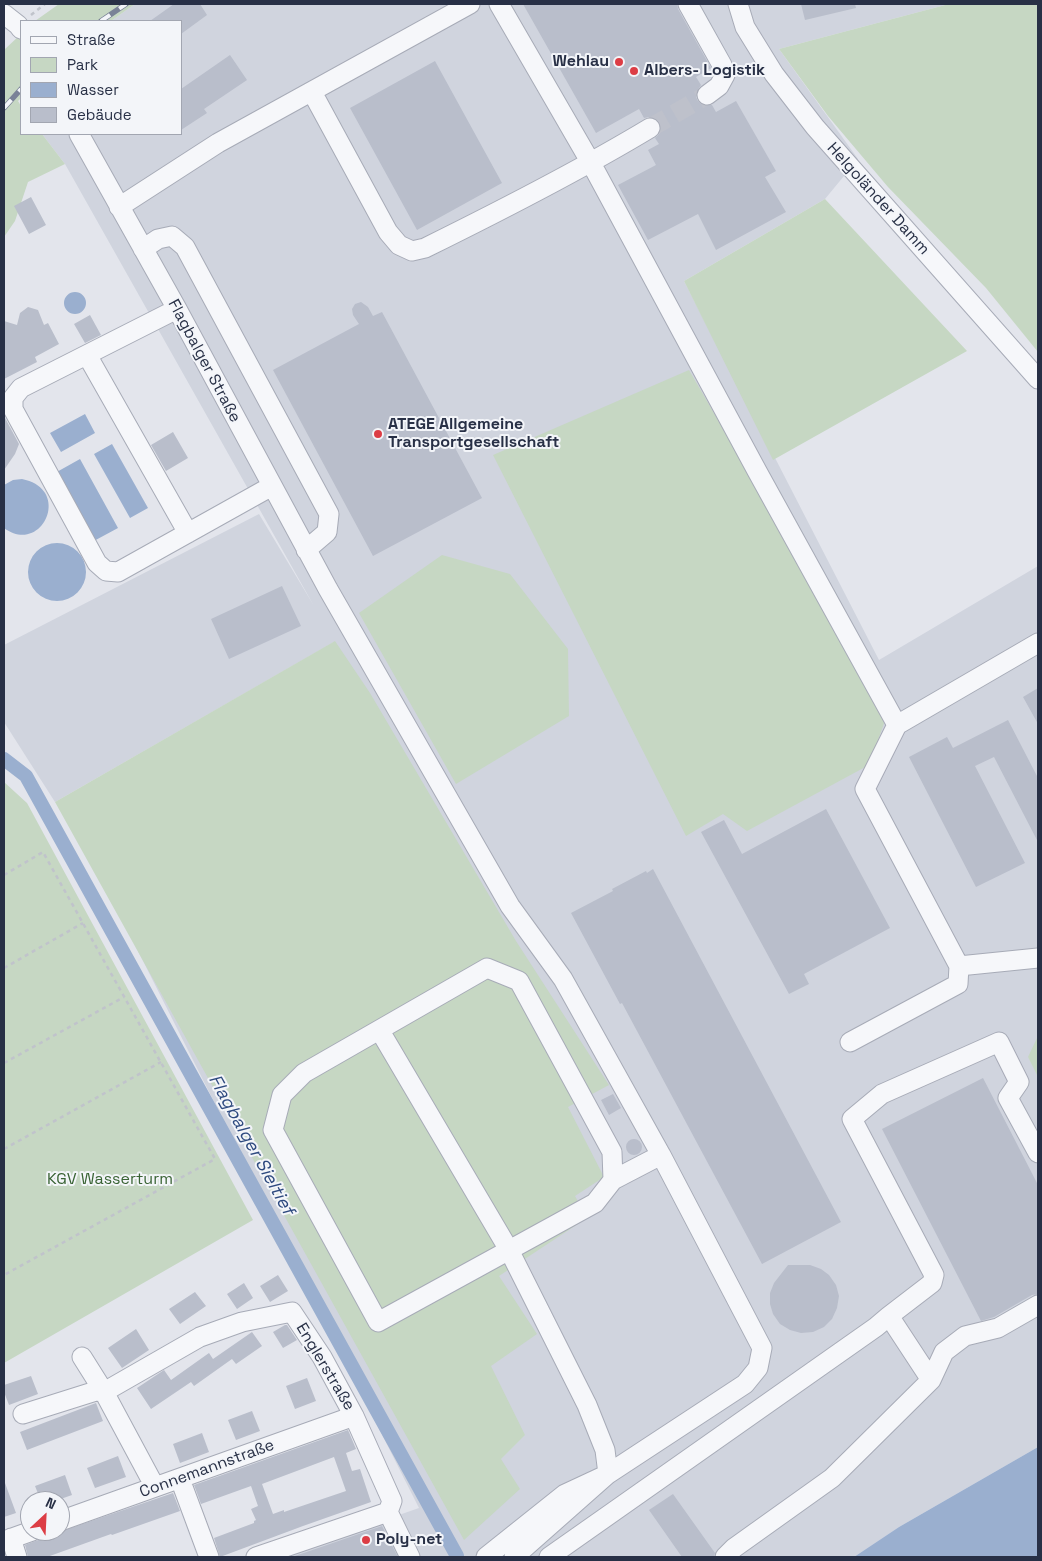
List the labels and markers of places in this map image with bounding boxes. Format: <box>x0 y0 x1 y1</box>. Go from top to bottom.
place label: Wehlau <box>553 52 609 72</box>
marker: Wehlau <box>613 56 625 68</box>
place label: Albers- Logistik <box>644 61 765 81</box>
marker: Albers- Logistik <box>628 65 640 77</box>
place label: ATEGE Allgemeine Transportgesellschaft <box>388 415 559 453</box>
marker: ATEGE Allgemeine Transportgesellschaft <box>372 428 384 440</box>
place label: Poly-net <box>376 1530 442 1550</box>
marker: Poly-net <box>360 1534 372 1546</box>

